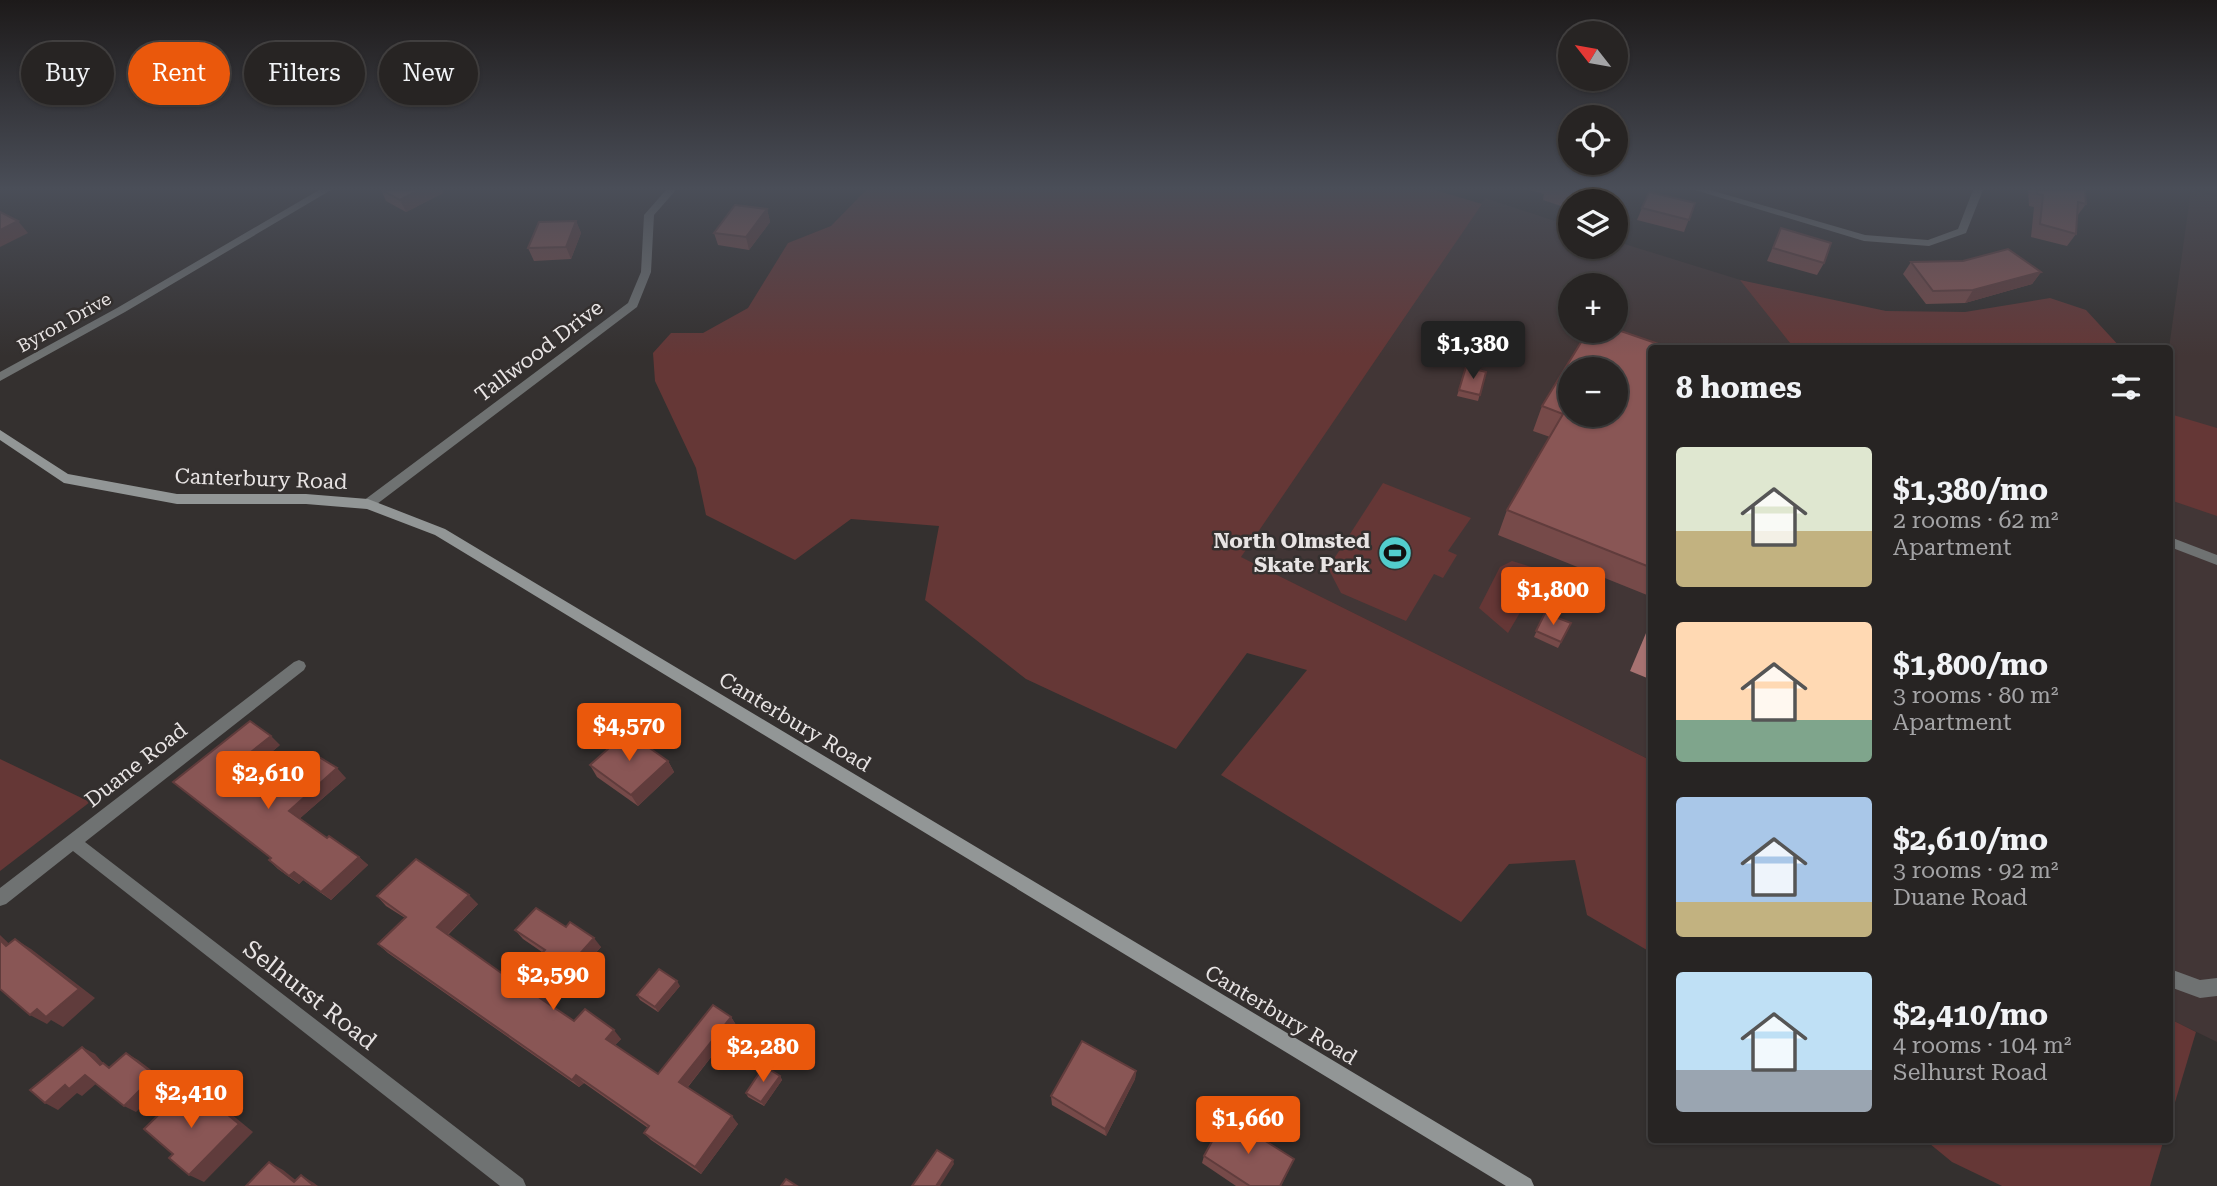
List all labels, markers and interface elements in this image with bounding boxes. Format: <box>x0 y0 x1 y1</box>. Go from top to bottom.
north arrow <box>1558 21 1628 91</box>
map controls <box>1558 21 1628 427</box>
chip: Buy <box>21 42 114 105</box>
chip: Rent <box>128 42 230 105</box>
chip: Filters <box>244 42 365 105</box>
chip: New <box>379 42 478 105</box>
button: locate <box>1558 105 1628 175</box>
button: layers <box>1558 189 1628 259</box>
button: + <box>1558 273 1628 343</box>
street label: Byron Drive <box>13 288 115 356</box>
street label: Tallwood Drive <box>471 295 607 407</box>
pin: $1,380 <box>1416 322 1530 381</box>
text: $1,380 <box>1437 330 1509 357</box>
button: − <box>1558 357 1628 427</box>
icon: filters <box>2107 368 2145 406</box>
text: 8 homes <box>1676 370 1802 405</box>
street label: Canterbury Road <box>174 464 348 494</box>
text: $1,380/mo <box>1893 472 2048 507</box>
icon: home <box>1732 475 1816 559</box>
text: 2 rooms · 62 m² <box>1893 507 2059 534</box>
place label: North Olmsted Skate Park <box>1213 529 1371 577</box>
sports icon: North Olmsted Skate Park <box>1376 534 1414 572</box>
text: Apartment <box>1893 534 2012 561</box>
pin: $1,800 <box>1496 568 1610 627</box>
text: $1,800 <box>1517 576 1589 603</box>
text: $1,800/mo <box>1893 647 2048 682</box>
icon: home <box>1732 650 1816 734</box>
street label: Canterbury Road <box>715 667 876 777</box>
text: 3 rooms · 80 m² <box>1893 682 2059 709</box>
pin: $4,570 <box>572 704 686 763</box>
text: Apartment <box>1893 709 2012 736</box>
text: $4,570 <box>593 712 665 739</box>
street label: Duane Road <box>80 717 192 812</box>
pin: $2,610 <box>211 752 325 811</box>
text: $2,610 <box>232 760 304 787</box>
text: $2,610/mo <box>1893 822 2048 857</box>
icon: home <box>1732 825 1816 909</box>
text: 3 rooms · 92 m² <box>1893 857 2059 884</box>
text: Duane Road <box>1893 884 2027 911</box>
street label: Selhurst Road <box>238 934 382 1056</box>
pin: $2,590 <box>496 953 610 1012</box>
street label: Canterbury Road <box>1201 960 1362 1070</box>
text: $2,590 <box>517 961 589 988</box>
text: $2,410/mo <box>1893 997 2048 1032</box>
icon: home <box>1732 1000 1816 1084</box>
pin: $2,280 <box>706 1024 820 1084</box>
text: 4 rooms · 104 m² <box>1893 1032 2071 1059</box>
text: $2,280 <box>727 1033 799 1060</box>
text: Selhurst Road <box>1893 1059 2047 1086</box>
pin: $2,410 <box>134 1070 248 1130</box>
text: $2,410 <box>155 1079 227 1106</box>
pin: $1,660 <box>1191 1096 1305 1156</box>
text: $1,660 <box>1212 1105 1284 1132</box>

